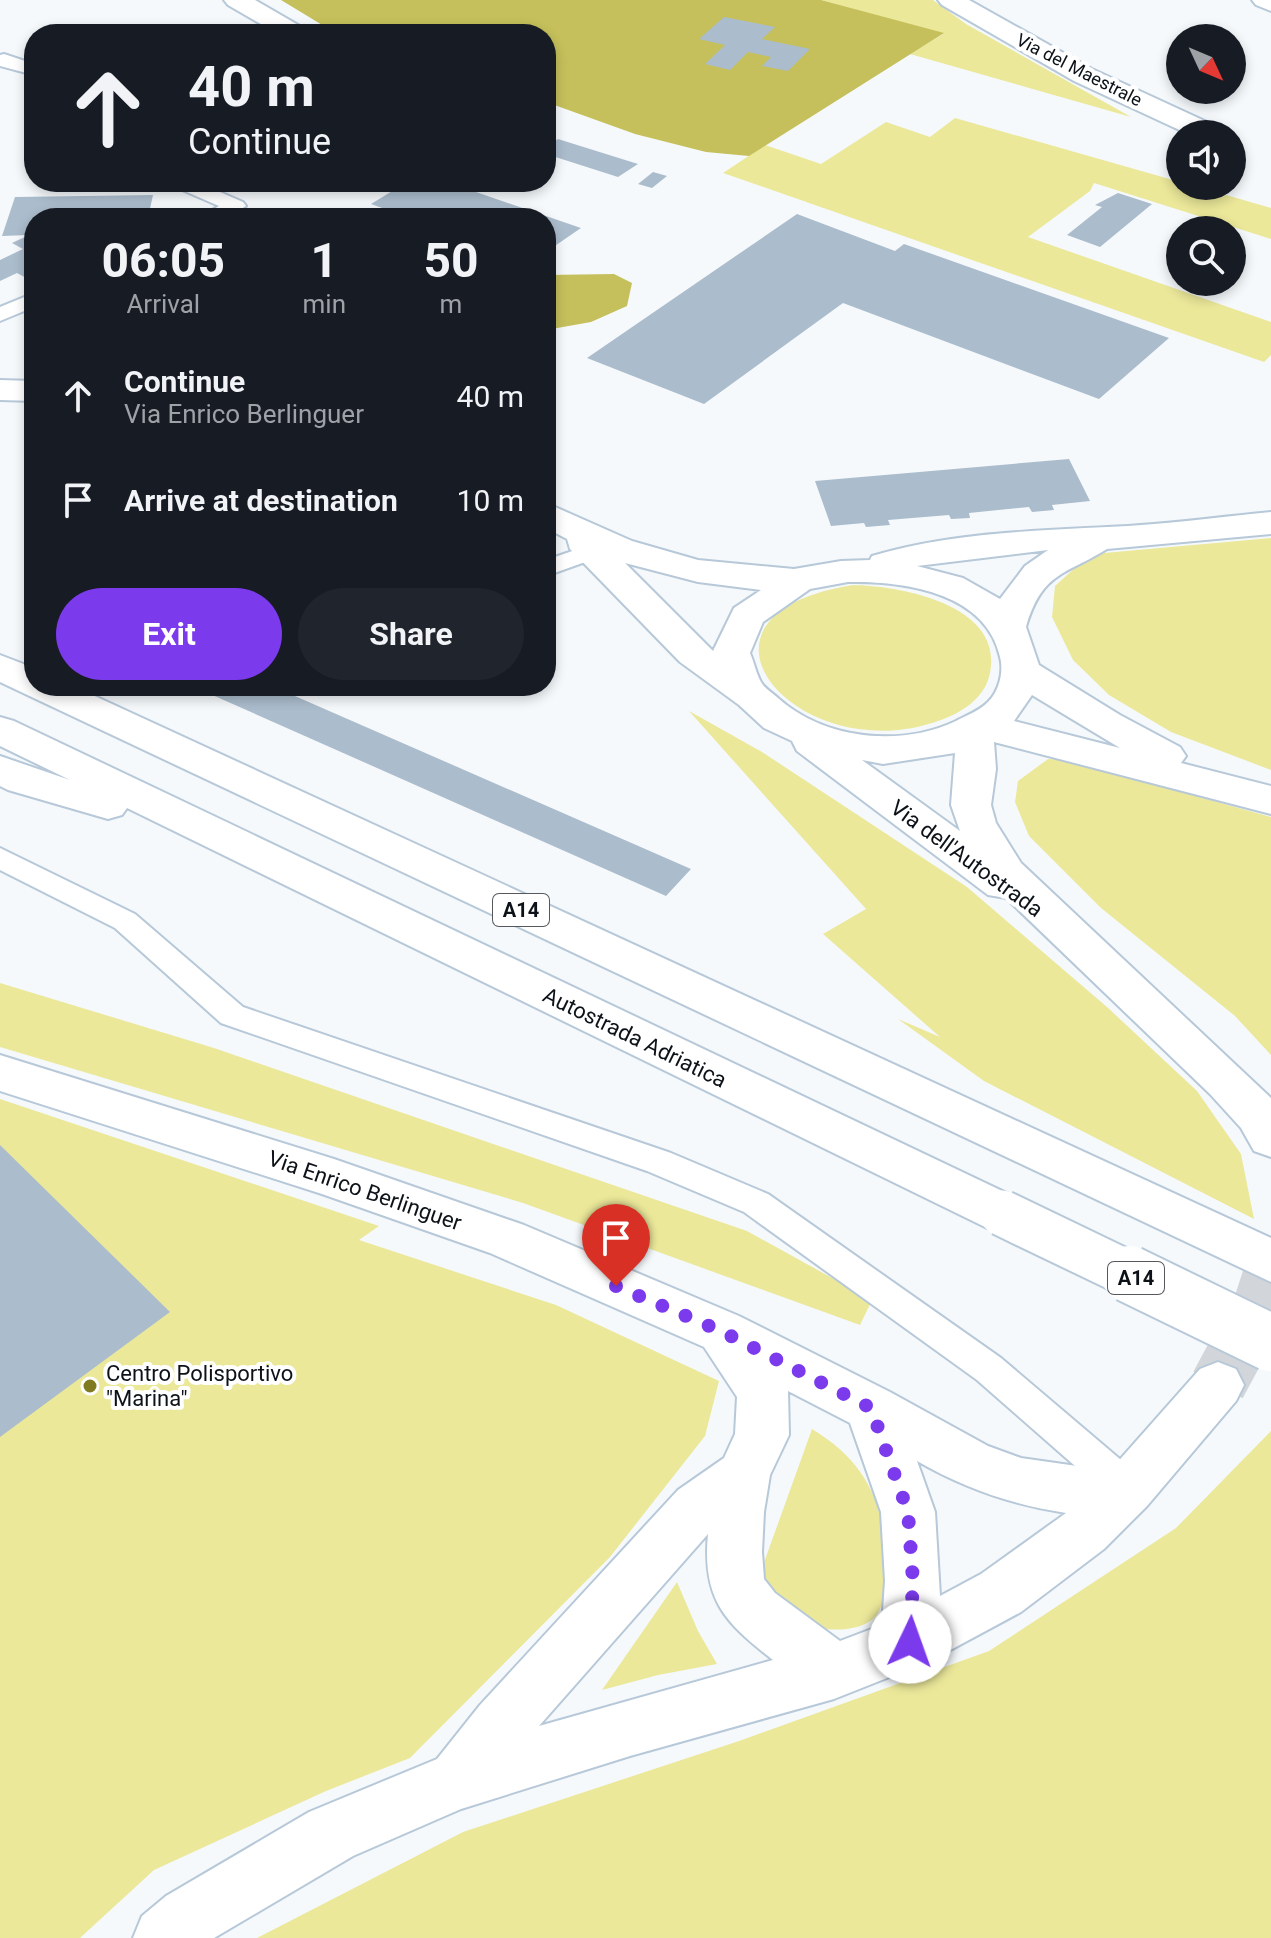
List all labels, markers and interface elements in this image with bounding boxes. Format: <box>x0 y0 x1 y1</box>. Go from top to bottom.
north arrow <box>1166 24 1246 104</box>
map controls <box>1166 24 1246 296</box>
street label: Via del Maestrale <box>1013 29 1146 110</box>
text: 40 m <box>188 54 315 120</box>
icon: ahead <box>56 56 160 160</box>
button: sound <box>1166 120 1246 200</box>
text: Continue <box>188 121 331 163</box>
button: search <box>1166 216 1246 296</box>
text: 06:05 <box>101 232 225 289</box>
text: 1 <box>311 232 338 289</box>
text: 50 <box>423 232 479 289</box>
text: Arrival <box>126 289 200 319</box>
text: min <box>303 289 346 319</box>
text: m <box>440 289 462 319</box>
text: Continue <box>124 364 245 399</box>
icon: ahead <box>56 374 100 418</box>
text: 40 m <box>457 379 524 414</box>
text: Via Enrico Berlinguer <box>124 399 364 429</box>
icon: arrive <box>56 478 100 522</box>
text: Arrive at destination <box>124 483 398 518</box>
text: 10 m <box>457 483 524 518</box>
button: Exit <box>56 588 282 680</box>
button: Share <box>298 588 524 680</box>
street label: Via dell'Autostrada <box>886 795 1048 922</box>
road number: A14 <box>493 894 549 926</box>
street label: Autostrada Adriatica <box>539 982 731 1093</box>
street label: Via Enrico Berlinguer <box>265 1146 465 1236</box>
pin <box>582 1204 650 1286</box>
icon: arrive <box>594 1216 638 1260</box>
road number: A14 <box>1108 1262 1164 1294</box>
place label: Centro Polisportivo "Marina" <box>106 1361 293 1411</box>
marker: Centro Polisportivo "Marina" <box>81 1377 99 1395</box>
position arrow <box>868 1600 952 1684</box>

